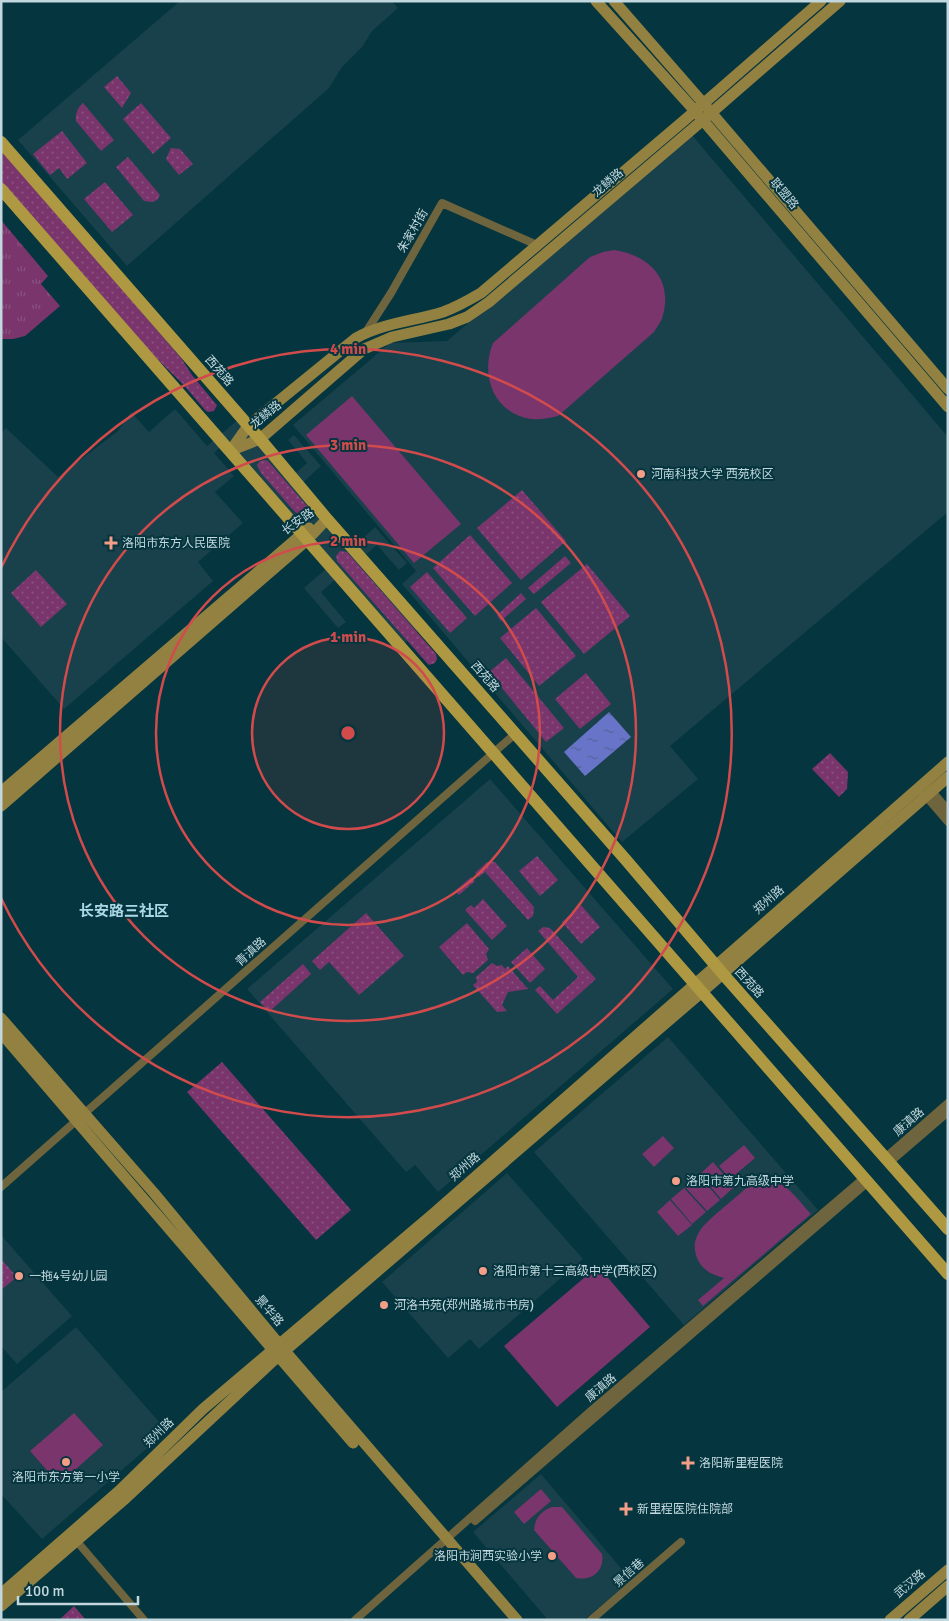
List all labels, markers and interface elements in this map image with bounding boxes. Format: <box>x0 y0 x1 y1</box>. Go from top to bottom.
street label: 龙鳞路 <box>589 166 627 200</box>
street label: 联盟路 <box>767 175 801 213</box>
street label: 朱家村街 <box>395 206 431 256</box>
text: 4 min <box>330 340 366 358</box>
street label: 西苑路 <box>202 352 236 390</box>
street label: 龙鳞路 <box>247 398 285 432</box>
text: 3 min <box>330 436 366 454</box>
place label: 河南科技大学 西苑校区 <box>651 467 774 482</box>
marker: 河南科技大学 西苑校区 <box>635 468 647 480</box>
street label: 长安路 <box>279 506 317 538</box>
text: 2 min <box>330 532 366 550</box>
marker: 洛阳市东方人民医院 <box>104 536 118 550</box>
place label: 洛阳市东方人民医院 <box>122 536 230 551</box>
text: 1 min <box>330 628 366 646</box>
street label: 西苑路 <box>468 658 502 696</box>
centre of rings <box>339 724 357 742</box>
street label: 郑州路 <box>750 883 788 917</box>
district label: 长安路三社区 <box>79 902 169 920</box>
street label: 青滇路 <box>233 934 269 970</box>
street label: 西苑路 <box>731 965 767 1001</box>
street label: 康滇路 <box>890 1105 928 1139</box>
street label: 郑州路 <box>446 1150 484 1184</box>
place label: 洛阳市第九高级中学 <box>686 1174 794 1189</box>
marker: 洛阳市第九高级中学 <box>670 1175 682 1187</box>
place label: 洛阳市第十三高级中学(西校区) <box>493 1264 657 1279</box>
marker: 洛阳市第十三高级中学(西校区) <box>477 1265 489 1277</box>
place label: 一拖4号幼儿园 <box>29 1269 107 1284</box>
marker: 一拖4号幼儿园 <box>13 1270 25 1282</box>
street label: 景华路 <box>252 1292 286 1330</box>
place label: 河洛书苑(郑州路城市书房) <box>394 1298 534 1313</box>
marker: 河洛书苑(郑州路城市书房) <box>378 1299 390 1311</box>
street label: 康滇路 <box>582 1371 620 1405</box>
street label: 郑州路 <box>141 1415 177 1451</box>
marker: 洛阳市东方第一小学 <box>60 1456 72 1468</box>
marker: 洛阳新里程医院 <box>681 1456 695 1470</box>
place label: 洛阳新里程医院 <box>699 1456 783 1471</box>
place label: 洛阳市东方第一小学 <box>12 1470 120 1485</box>
marker: 新里程医院住院部 <box>619 1502 633 1516</box>
place label: 新里程医院住院部 <box>637 1502 733 1517</box>
place label: 洛阳市涧西实验小学 <box>434 1549 542 1564</box>
marker: 洛阳市涧西实验小学 <box>546 1550 558 1562</box>
street label: 景信巷 <box>610 1556 648 1590</box>
street label: 武汉路 <box>891 1567 929 1601</box>
scale bar <box>18 1574 138 1606</box>
text: 100 m <box>25 1582 65 1600</box>

